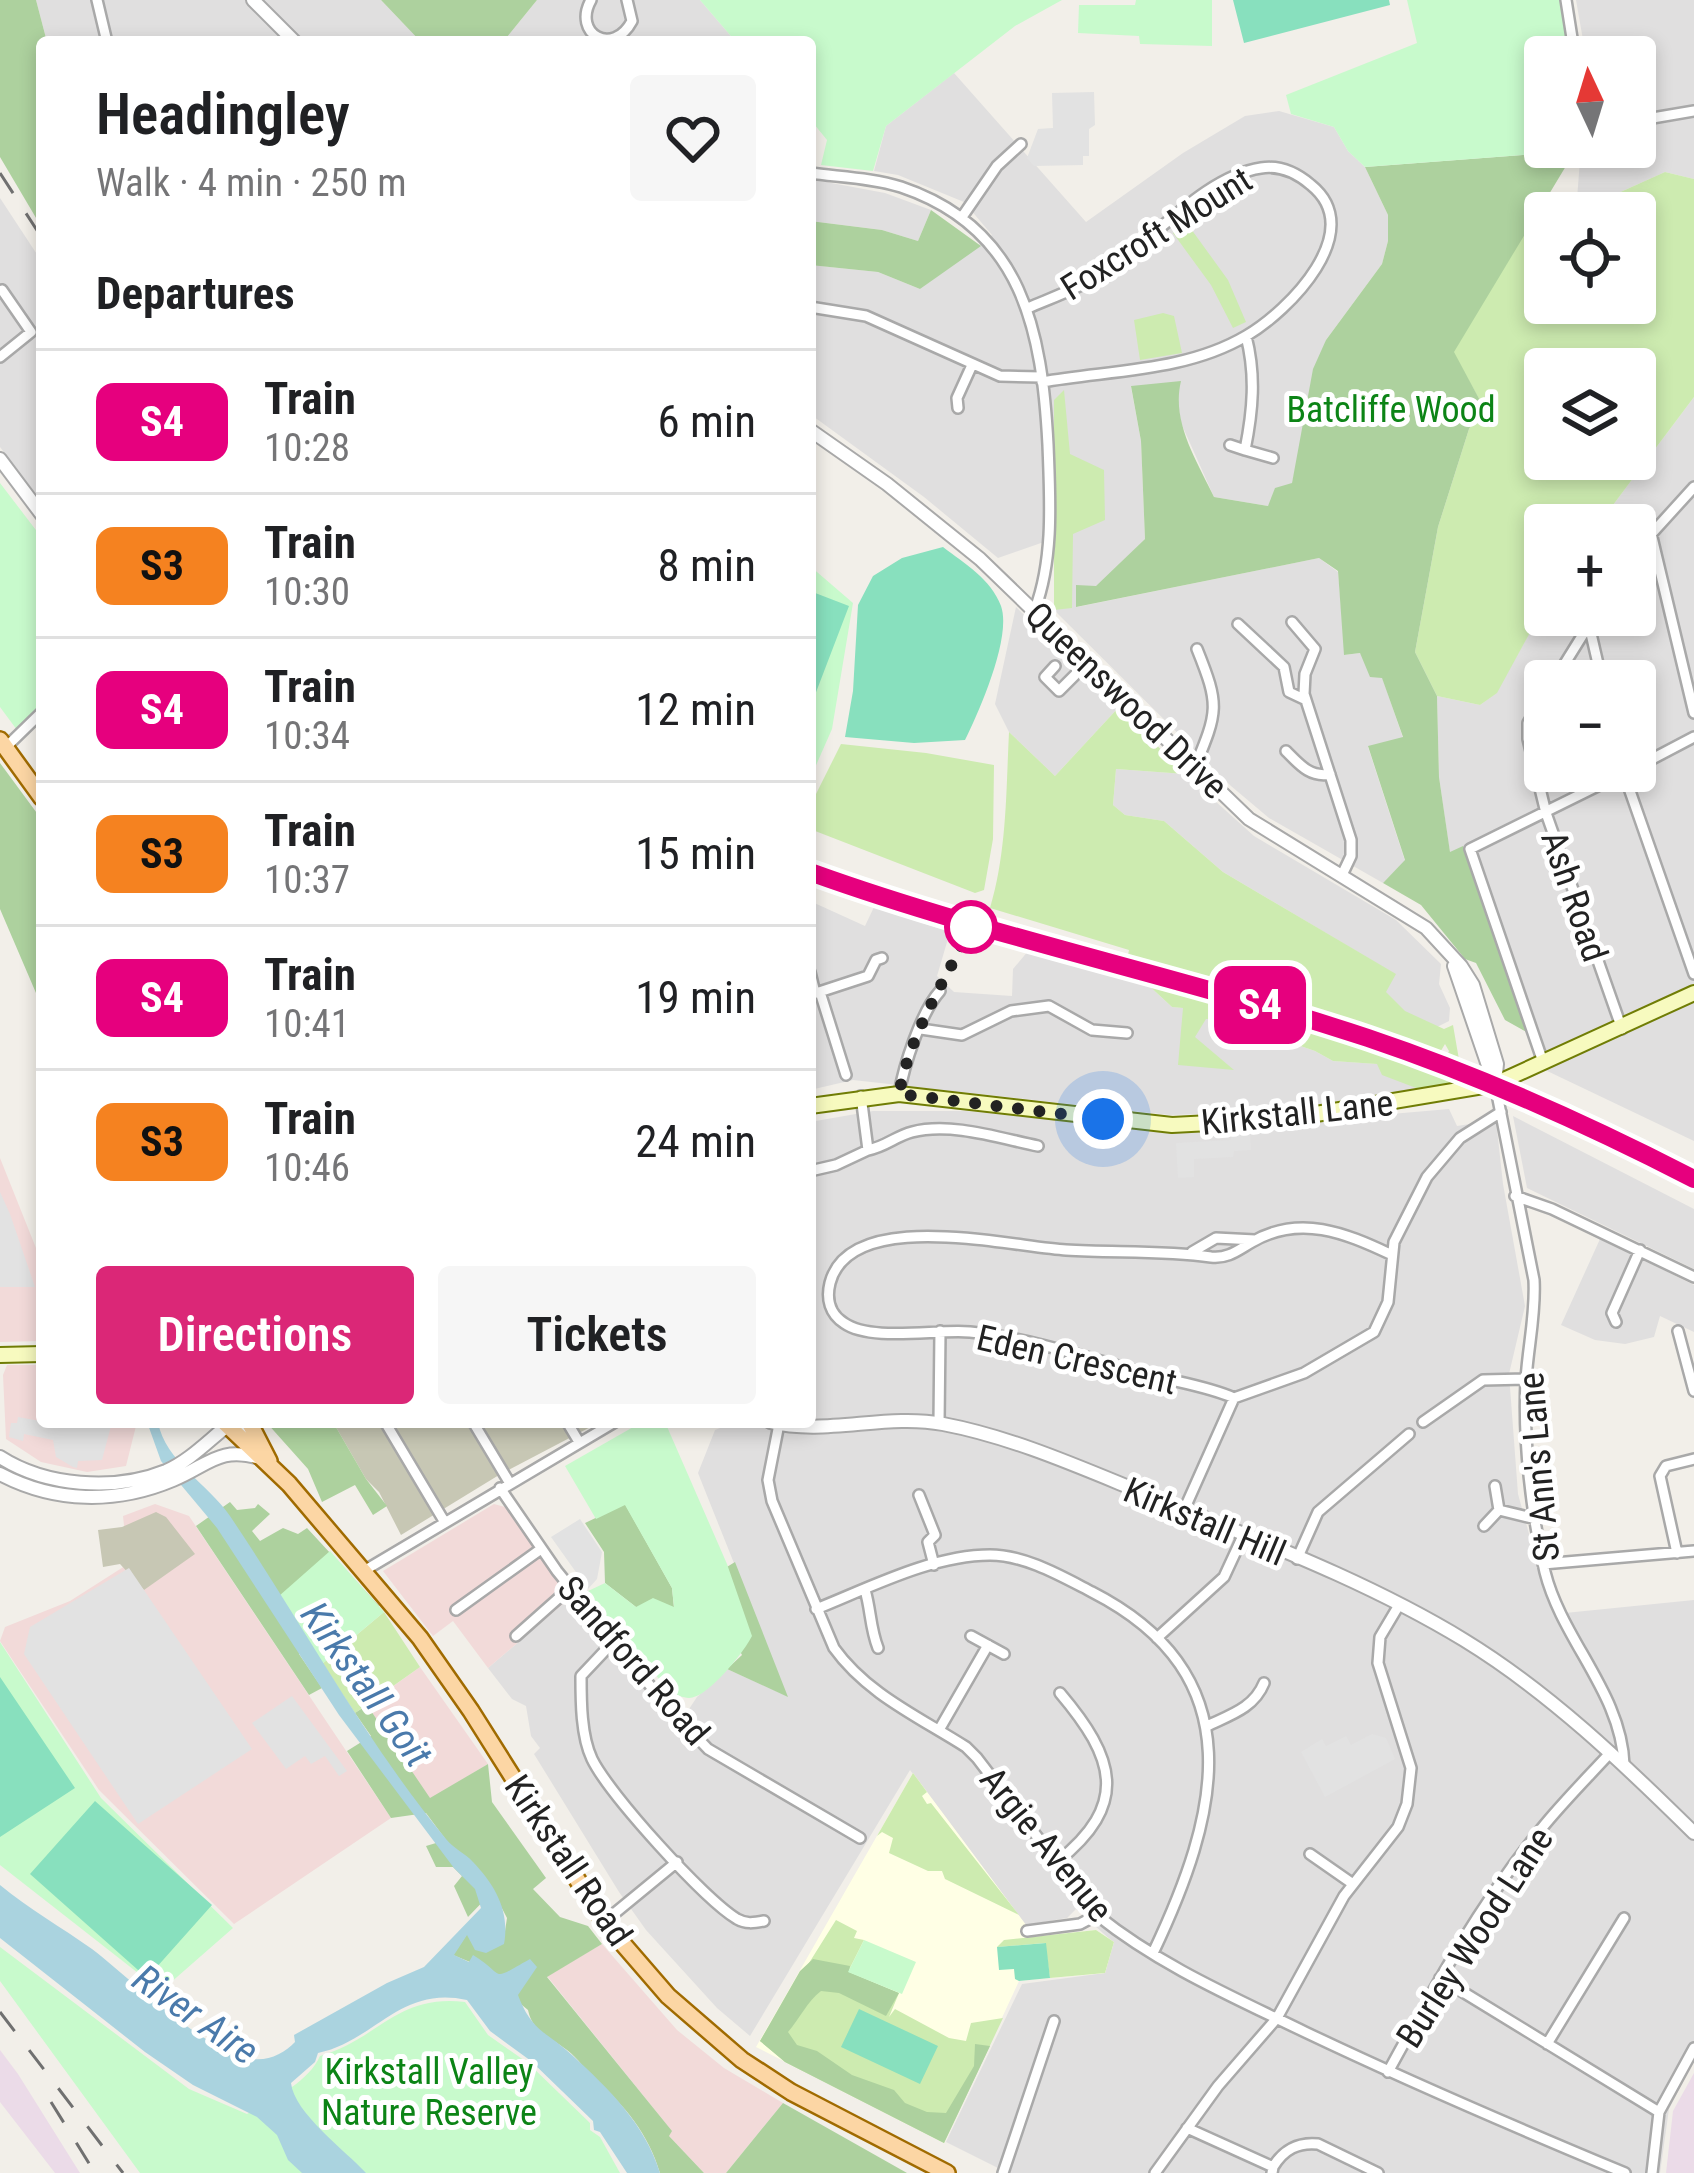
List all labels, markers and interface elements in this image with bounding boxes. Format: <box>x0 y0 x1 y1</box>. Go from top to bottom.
north arrow <box>1524 36 1656 168</box>
map controls <box>1524 36 1656 792</box>
button: heart <box>630 75 756 201</box>
text: Headingley <box>96 81 350 148</box>
street label: Foxcroft Mount <box>1054 159 1259 309</box>
text: Walk · 4 min · 250 m <box>96 160 407 206</box>
button: locate <box>1524 192 1656 324</box>
text: Departures <box>96 267 295 320</box>
button: layers <box>1524 348 1656 480</box>
text: Train <box>264 372 356 425</box>
park label: Batcliffe Wood <box>1286 389 1496 431</box>
text: 6 min <box>657 395 756 448</box>
text: S4 <box>140 397 184 446</box>
text: 10:28 <box>264 425 350 471</box>
button: + <box>1524 504 1656 636</box>
text: Train <box>264 516 356 569</box>
text: 8 min <box>657 539 756 592</box>
text: S3 <box>140 541 184 590</box>
text: 10:30 <box>264 569 350 615</box>
street label: Queenswood Drive <box>1017 594 1236 808</box>
text: Train <box>264 660 356 713</box>
button: − <box>1524 660 1656 792</box>
text: 12 min <box>635 683 756 736</box>
text: S4 <box>140 685 184 734</box>
text: 10:34 <box>264 713 350 759</box>
text: Train <box>264 804 356 857</box>
street label: Ash Road <box>1532 826 1616 967</box>
text: 15 min <box>635 827 756 880</box>
text: S3 <box>140 829 184 878</box>
text: 10:37 <box>264 857 350 903</box>
unlabelled marker <box>946 902 996 952</box>
text: Train <box>264 948 356 1001</box>
line badge: S4 <box>1206 966 1314 1044</box>
text: 19 min <box>635 971 756 1024</box>
text: S4 <box>140 973 184 1022</box>
text: S4 <box>1238 980 1282 1029</box>
text: 10:41 <box>264 1001 350 1047</box>
street label: Kirkstall Lane <box>1199 1082 1395 1144</box>
your location <box>1073 1089 1133 1149</box>
text: Train <box>264 1092 356 1145</box>
text: 24 min <box>635 1115 756 1168</box>
text: S3 <box>140 1117 184 1166</box>
text: 10:46 <box>264 1145 350 1191</box>
button: Directions <box>96 1266 414 1404</box>
button: Tickets <box>438 1266 756 1404</box>
street label: Eden Crescent <box>973 1317 1181 1403</box>
street label: St Ann's Lane <box>1510 1371 1568 1563</box>
street label: Kirkstall Hill <box>1118 1469 1292 1575</box>
street label: Sandford Road <box>549 1568 718 1754</box>
water label: Kirkstall Goit <box>291 1593 442 1776</box>
street label: Argie Avenue <box>971 1759 1121 1930</box>
street label: Kirkstall Road <box>496 1767 641 1954</box>
street label: Burley Wood Lane <box>1388 1820 1562 2055</box>
water label: River Aire <box>124 1955 267 2074</box>
park label: Kirkstall Valley Nature Reserve <box>321 2051 537 2134</box>

